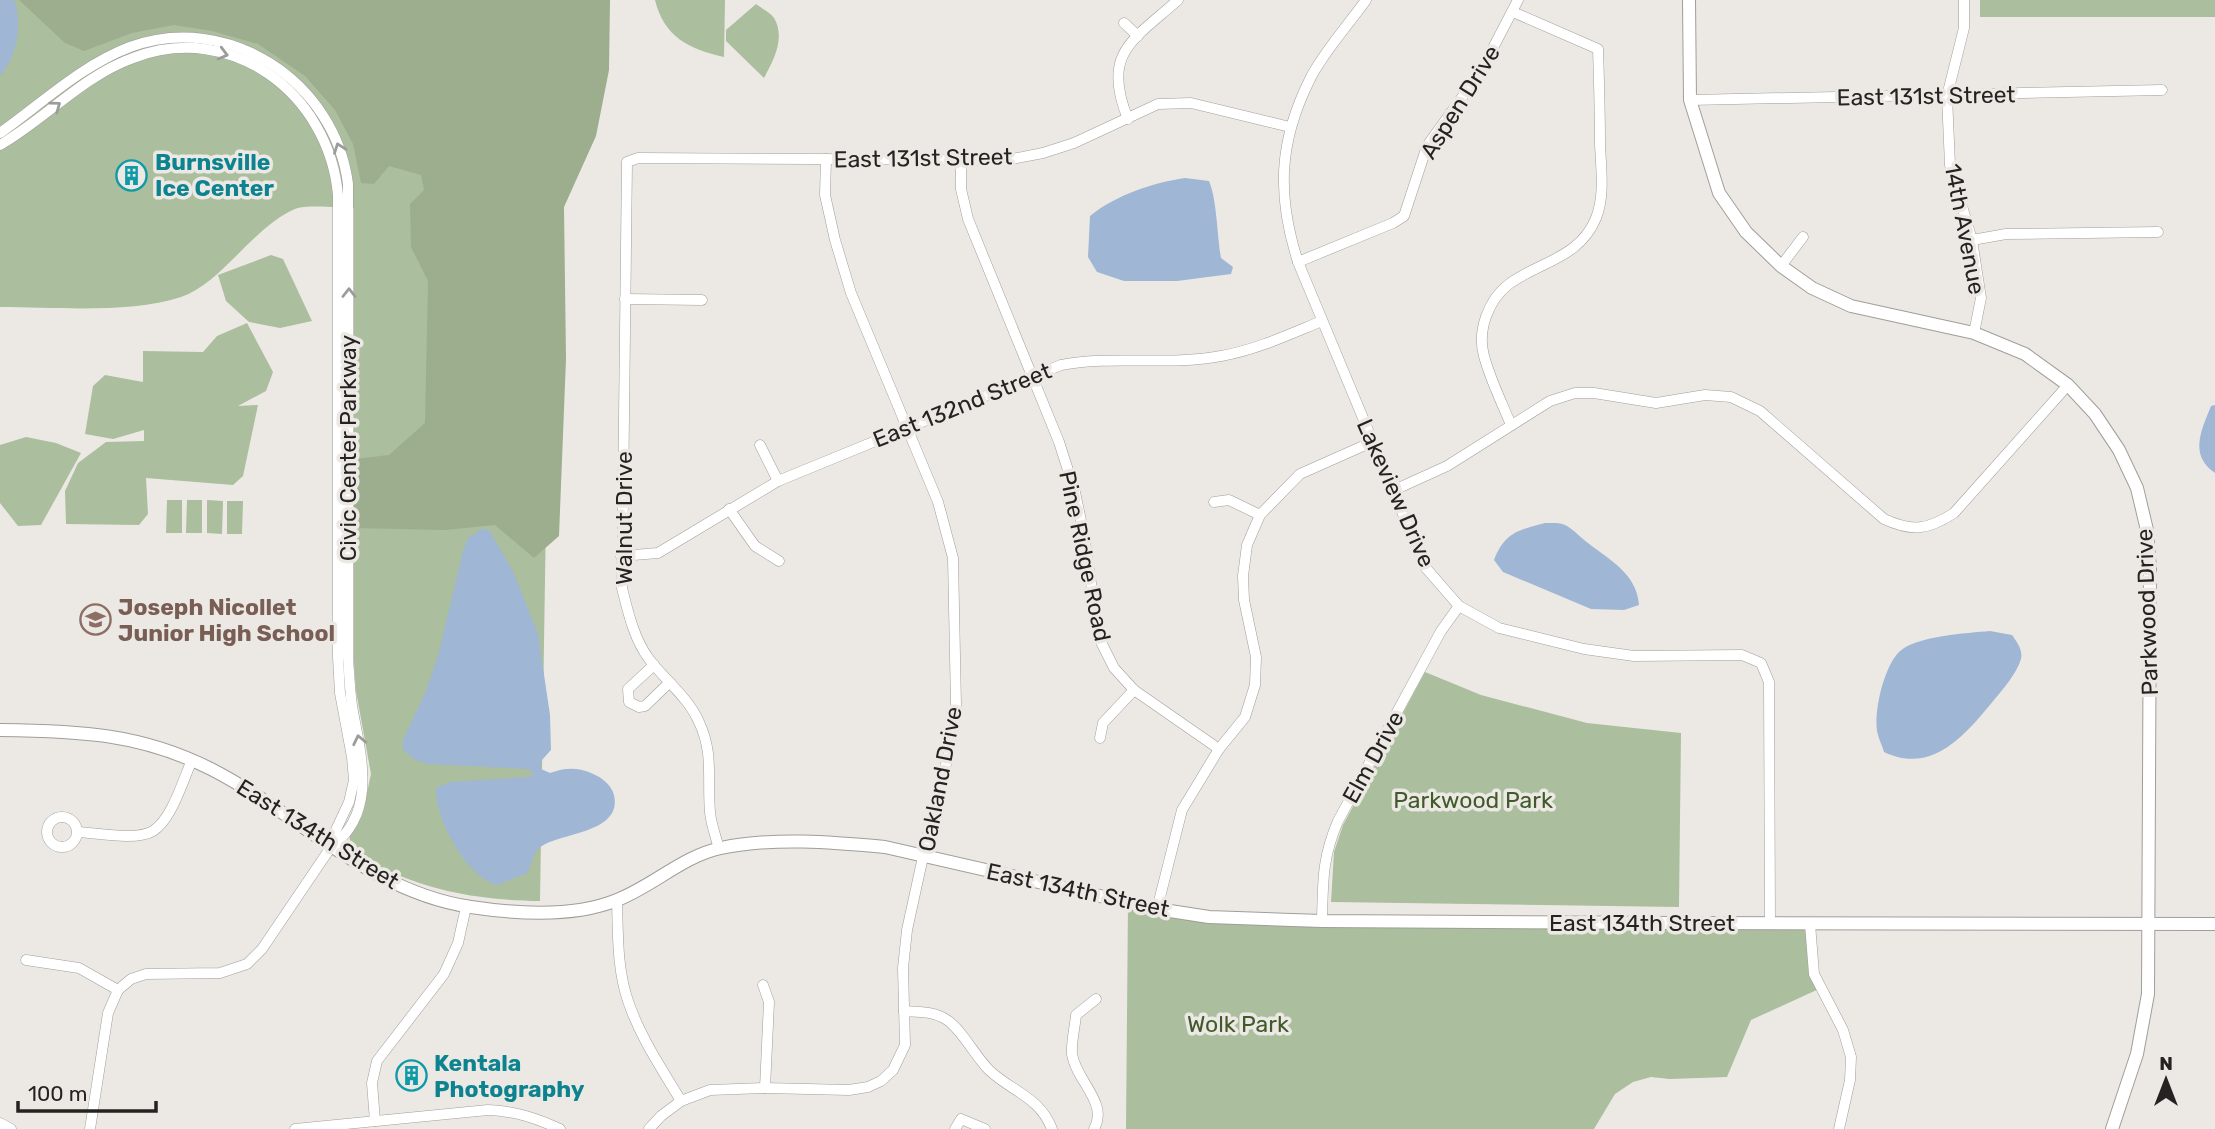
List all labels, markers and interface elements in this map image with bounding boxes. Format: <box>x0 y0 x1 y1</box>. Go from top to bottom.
street label: Aspen Drive <box>1414 40 1506 164</box>
one-way arrow <box>217 46 229 60</box>
street label: East 131st Street <box>1836 80 2016 112</box>
one-way arrow <box>48 102 61 114</box>
street label: East 131st Street <box>833 142 1013 174</box>
one-way arrow <box>333 143 347 155</box>
place label: Burnsville Ice Center <box>155 148 274 202</box>
building icon: Burnsville Ice Center <box>115 158 149 192</box>
street label: 14th Avenue <box>1939 161 1991 297</box>
one-way arrow <box>341 287 357 298</box>
street label: Civic Center Parkway <box>334 335 362 561</box>
street label: East 132nd Street <box>869 356 1055 454</box>
street label: Lakeview Drive <box>1351 415 1441 571</box>
street label: Walnut Drive <box>610 451 638 585</box>
street label: Pine Ridge Road <box>1053 468 1117 644</box>
street label: Parkwood Drive <box>2130 528 2164 696</box>
place label: Joseph Nicollet Junior High School <box>118 593 335 647</box>
school or university icon: Joseph Nicollet Junior High School <box>78 603 112 637</box>
street label: Oakland Drive <box>912 704 968 854</box>
street label: Elm Drive <box>1336 706 1410 808</box>
one-way arrow <box>353 734 368 746</box>
street label: East 134th Street <box>232 773 404 895</box>
park label: Parkwood Park <box>1393 786 1553 814</box>
street label: East 134th Street <box>984 857 1172 923</box>
street label: East 134th Street <box>1549 909 1735 937</box>
park label: Wolk Park <box>1187 1010 1289 1038</box>
north arrow <box>2131 1045 2201 1115</box>
place label: Kentala Photography <box>434 1049 585 1103</box>
text: N <box>2159 1052 2173 1075</box>
building icon: Kentala Photography <box>394 1059 428 1093</box>
scale bar <box>18 1070 156 1114</box>
text: 100 m <box>28 1081 87 1106</box>

